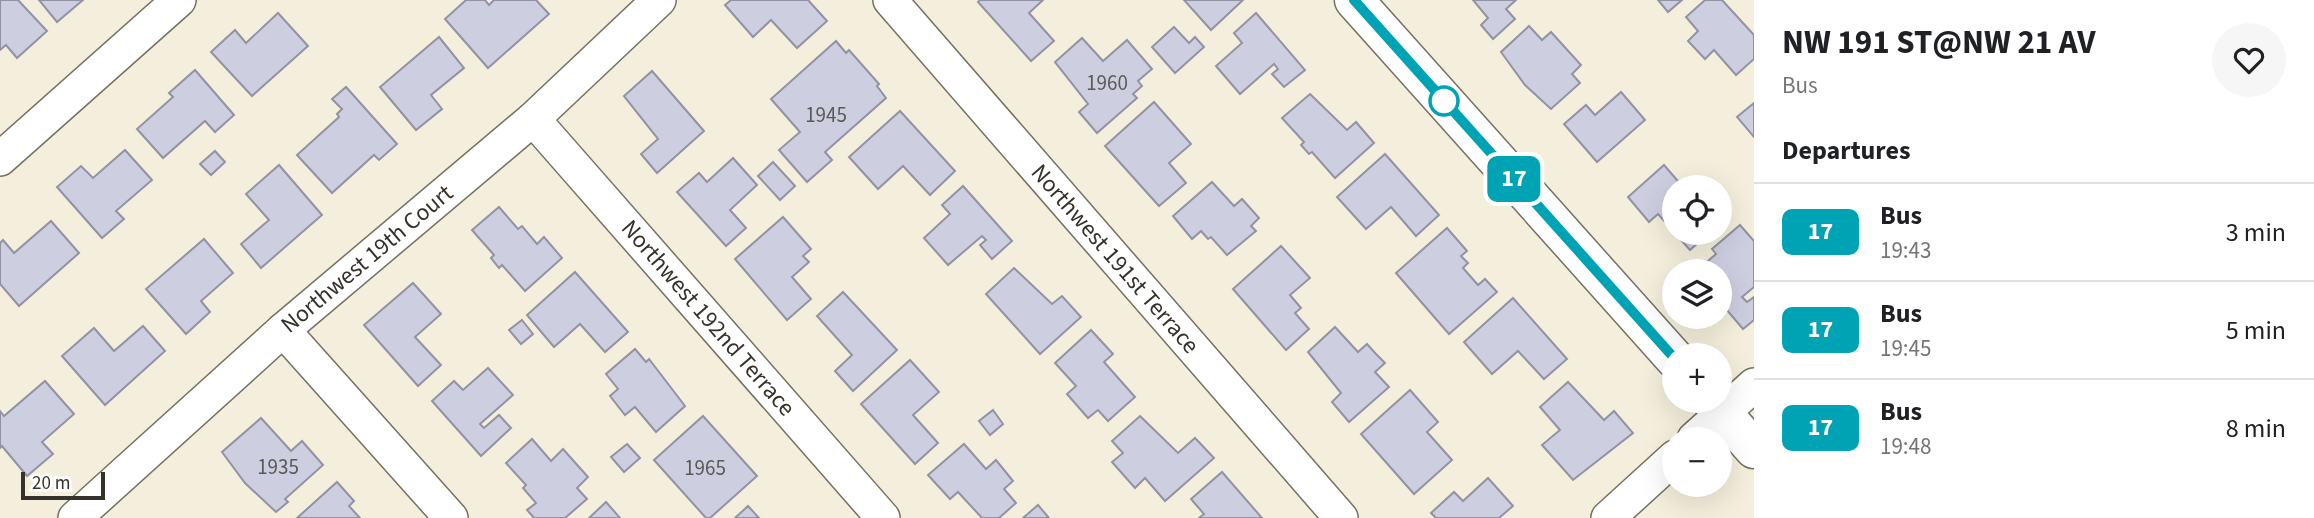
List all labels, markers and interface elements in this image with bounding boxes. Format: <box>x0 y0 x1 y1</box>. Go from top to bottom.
text: NW 191 ST@NW 21 AV <box>1782 19 2096 66</box>
button: heart <box>2212 23 2286 97</box>
house number: 1960 <box>1086 68 1128 98</box>
text: Bus <box>1782 69 1818 102</box>
unlabelled marker <box>1429 86 1459 116</box>
house number: 1945 <box>805 100 847 130</box>
text: Departures <box>1782 132 1910 169</box>
street label: Northwest 191st Terrace <box>1023 156 1207 362</box>
line badge: 17 <box>1482 156 1546 202</box>
text: 17 <box>1501 161 1527 196</box>
map controls <box>1662 175 1732 497</box>
button: locate <box>1662 175 1732 245</box>
street label: Northwest 19th Court <box>273 176 461 342</box>
text: Bus <box>1880 197 1922 234</box>
street label: Northwest 192nd Terrace <box>613 212 803 424</box>
text: 17 <box>1808 214 1833 249</box>
text: 3 min <box>2226 214 2286 251</box>
text: 19:43 <box>1880 234 1931 267</box>
button: layers <box>1662 259 1732 329</box>
text: Bus <box>1880 295 1922 332</box>
text: 17 <box>1808 312 1833 347</box>
text: 5 min <box>2226 312 2286 349</box>
text: 19:45 <box>1880 332 1931 365</box>
button: + <box>1662 343 1732 413</box>
text: Bus <box>1880 393 1922 430</box>
text: 17 <box>1808 410 1833 445</box>
text: 8 min <box>2226 410 2286 447</box>
button: − <box>1662 427 1732 497</box>
text: 19:48 <box>1880 430 1931 463</box>
house number: 1935 <box>257 452 299 482</box>
house number: 1965 <box>684 453 726 483</box>
scale bar <box>21 469 105 501</box>
text: 20 m <box>32 470 70 497</box>

